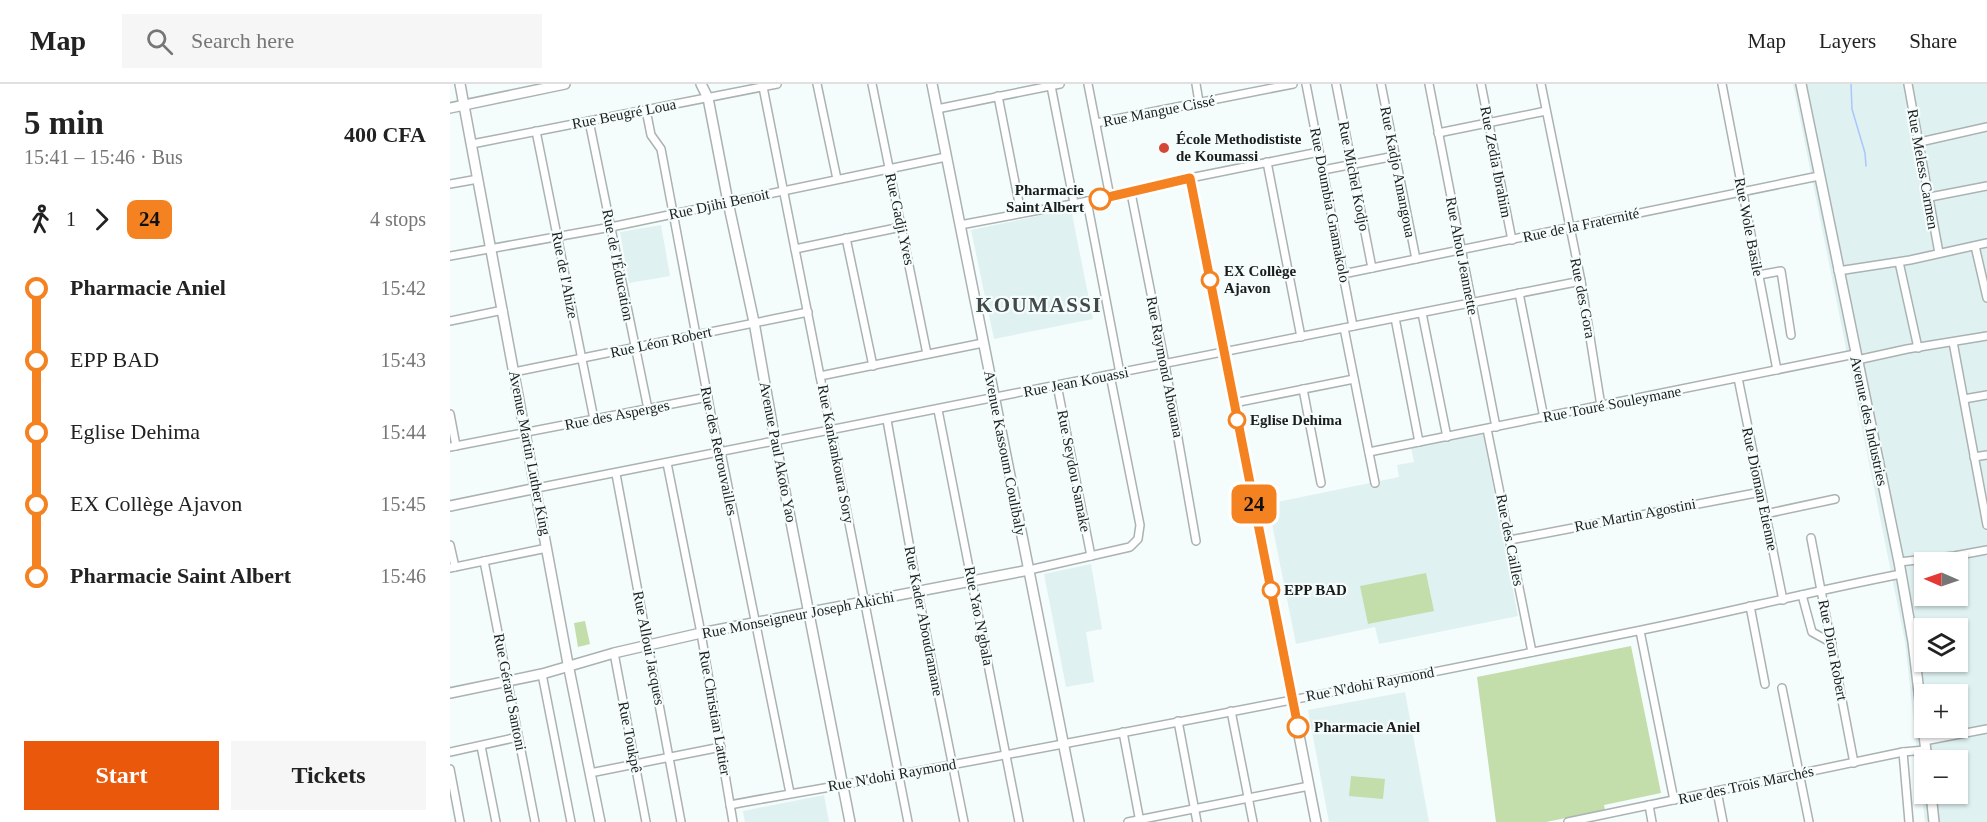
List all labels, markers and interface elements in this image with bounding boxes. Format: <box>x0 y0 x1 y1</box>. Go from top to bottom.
search box <box>122 14 542 68</box>
text: Map <box>30 25 86 56</box>
icon: search <box>143 25 176 58</box>
text: Search here <box>191 28 294 53</box>
text: Map <box>1748 29 1786 53</box>
text: Layers <box>1819 29 1876 53</box>
text: Share <box>1909 29 1957 53</box>
street label: Rue Mangue Cissé <box>1102 92 1216 130</box>
street label: Rue Beugré Loua <box>571 96 678 132</box>
text: 5 min <box>24 105 104 141</box>
street label: Rue Kadjo Amangoua <box>1377 105 1419 239</box>
street label: Rue Zedia Ibrahim <box>1477 105 1515 219</box>
street label: Rue Meless Carmen <box>1905 108 1942 231</box>
street label: Rue Michel Kodjo <box>1335 120 1373 232</box>
text: 400 CFA <box>344 122 426 147</box>
street label: Rue Doumbia Gnamakolo <box>1307 126 1353 284</box>
place label: École Methodististe de Koumassi <box>1176 131 1302 164</box>
marker: École Methodististe de Koumassi <box>1157 141 1171 155</box>
text: 15:41 – 15:46 · Bus <box>24 146 183 168</box>
street label: Rue Gadji Yves <box>882 171 918 267</box>
street label: Rue Wole Basile <box>1732 176 1766 278</box>
place label: Pharmacie Saint Albert <box>1006 182 1084 215</box>
street label: Rue Djihi Benoit <box>667 185 772 222</box>
marker: Pharmacie Saint Albert <box>1089 188 1111 210</box>
street label: Rue Ahou Jeannette <box>1443 196 1481 317</box>
icon: walk <box>24 203 57 236</box>
icon: forward <box>85 203 118 236</box>
street label: Rue de la Fraternité <box>1521 205 1641 245</box>
text: 24 <box>139 207 160 231</box>
text: 1 <box>66 208 76 230</box>
text: 4 stops <box>370 208 426 230</box>
street label: Rue de l'Éducation <box>599 208 637 323</box>
street label: Rue de l'Ahize <box>549 230 581 320</box>
street label: Rue des Gora <box>1567 256 1599 340</box>
place label: EX Collège Ajavon <box>1224 263 1296 296</box>
marker: EX Collège Ajavon <box>1201 271 1219 289</box>
text: Pharmacie Aniel <box>70 275 226 300</box>
text: 15:42 <box>380 277 426 299</box>
district label: KOUMASSI <box>976 293 1102 317</box>
street label: Rue Raymond Ahouana <box>1143 295 1187 439</box>
street label: Rue Léon Robert <box>609 323 714 361</box>
text: EPP BAD <box>70 347 159 372</box>
text: 15:43 <box>380 349 426 371</box>
street label: Avenue des Industries <box>1847 355 1891 487</box>
street label: Rue Jean Kouassi <box>1022 364 1130 400</box>
street label: Avenue Martin Luther King <box>506 369 554 537</box>
street label: Avenue Kassoum Coulibaly <box>981 369 1029 537</box>
street label: Avenue Paul Akoto Yao <box>756 380 800 524</box>
street label: Rue Kankankoura Sory <box>815 383 857 525</box>
street label: Rue Touré Souleymane <box>1542 383 1683 425</box>
street label: Rue des Retrouvailles <box>697 385 741 517</box>
street label: Rue des Asperges <box>563 397 671 433</box>
street label: Rue Seydou Samake <box>1054 409 1094 534</box>
marker: Eglise Dehima <box>1228 411 1246 429</box>
place label: Eglise Dehima <box>1250 412 1343 428</box>
text: Eglise Dehima <box>70 419 200 444</box>
text: 15:44 <box>380 421 426 443</box>
street label: Rue Dioman Etienne <box>1739 426 1781 553</box>
line badge: 24 <box>1227 484 1281 524</box>
text: EX Collège Ajavon <box>70 491 242 516</box>
text: 24 <box>1244 492 1265 516</box>
text: 15:45 <box>380 493 426 515</box>
street label: Rue des Cailles <box>1493 493 1527 587</box>
street label: Rue Martin Agostini <box>1573 495 1697 535</box>
street label: Rue Kader Aboudramane <box>902 545 946 698</box>
north arrow <box>1914 552 1968 606</box>
map controls <box>1914 552 1968 804</box>
text: Pharmacie Saint Albert <box>70 563 291 588</box>
text: 15:46 <box>380 565 426 587</box>
street label: Rue Yao N'gbala <box>962 565 997 667</box>
marker: EPP BAD <box>1262 581 1280 599</box>
place label: EPP BAD <box>1284 582 1347 598</box>
street label: Rue Monseigneur Joseph Akichi <box>701 589 895 641</box>
street label: Rue Alloui Jacques <box>630 590 668 707</box>
street label: Rue Dion Robert <box>1815 598 1851 703</box>
button: layers <box>1914 618 1968 672</box>
street label: Rue Gérard Santoni <box>491 632 529 752</box>
street label: Rue Christian Lattier <box>696 649 734 777</box>
street label: Rue N'dohi Raymond <box>1305 664 1436 704</box>
button: + <box>1914 684 1968 738</box>
street label: Rue Toukpê <box>615 700 645 774</box>
marker: Pharmacie Aniel <box>1287 716 1309 738</box>
place label: Pharmacie Aniel <box>1314 719 1420 735</box>
button: Start <box>24 741 219 810</box>
button: Tickets <box>231 741 426 810</box>
button: − <box>1914 750 1968 804</box>
street label: Rue N'dohi Raymond <box>826 756 958 794</box>
street label: Rue des Trois Marchés <box>1677 763 1815 807</box>

